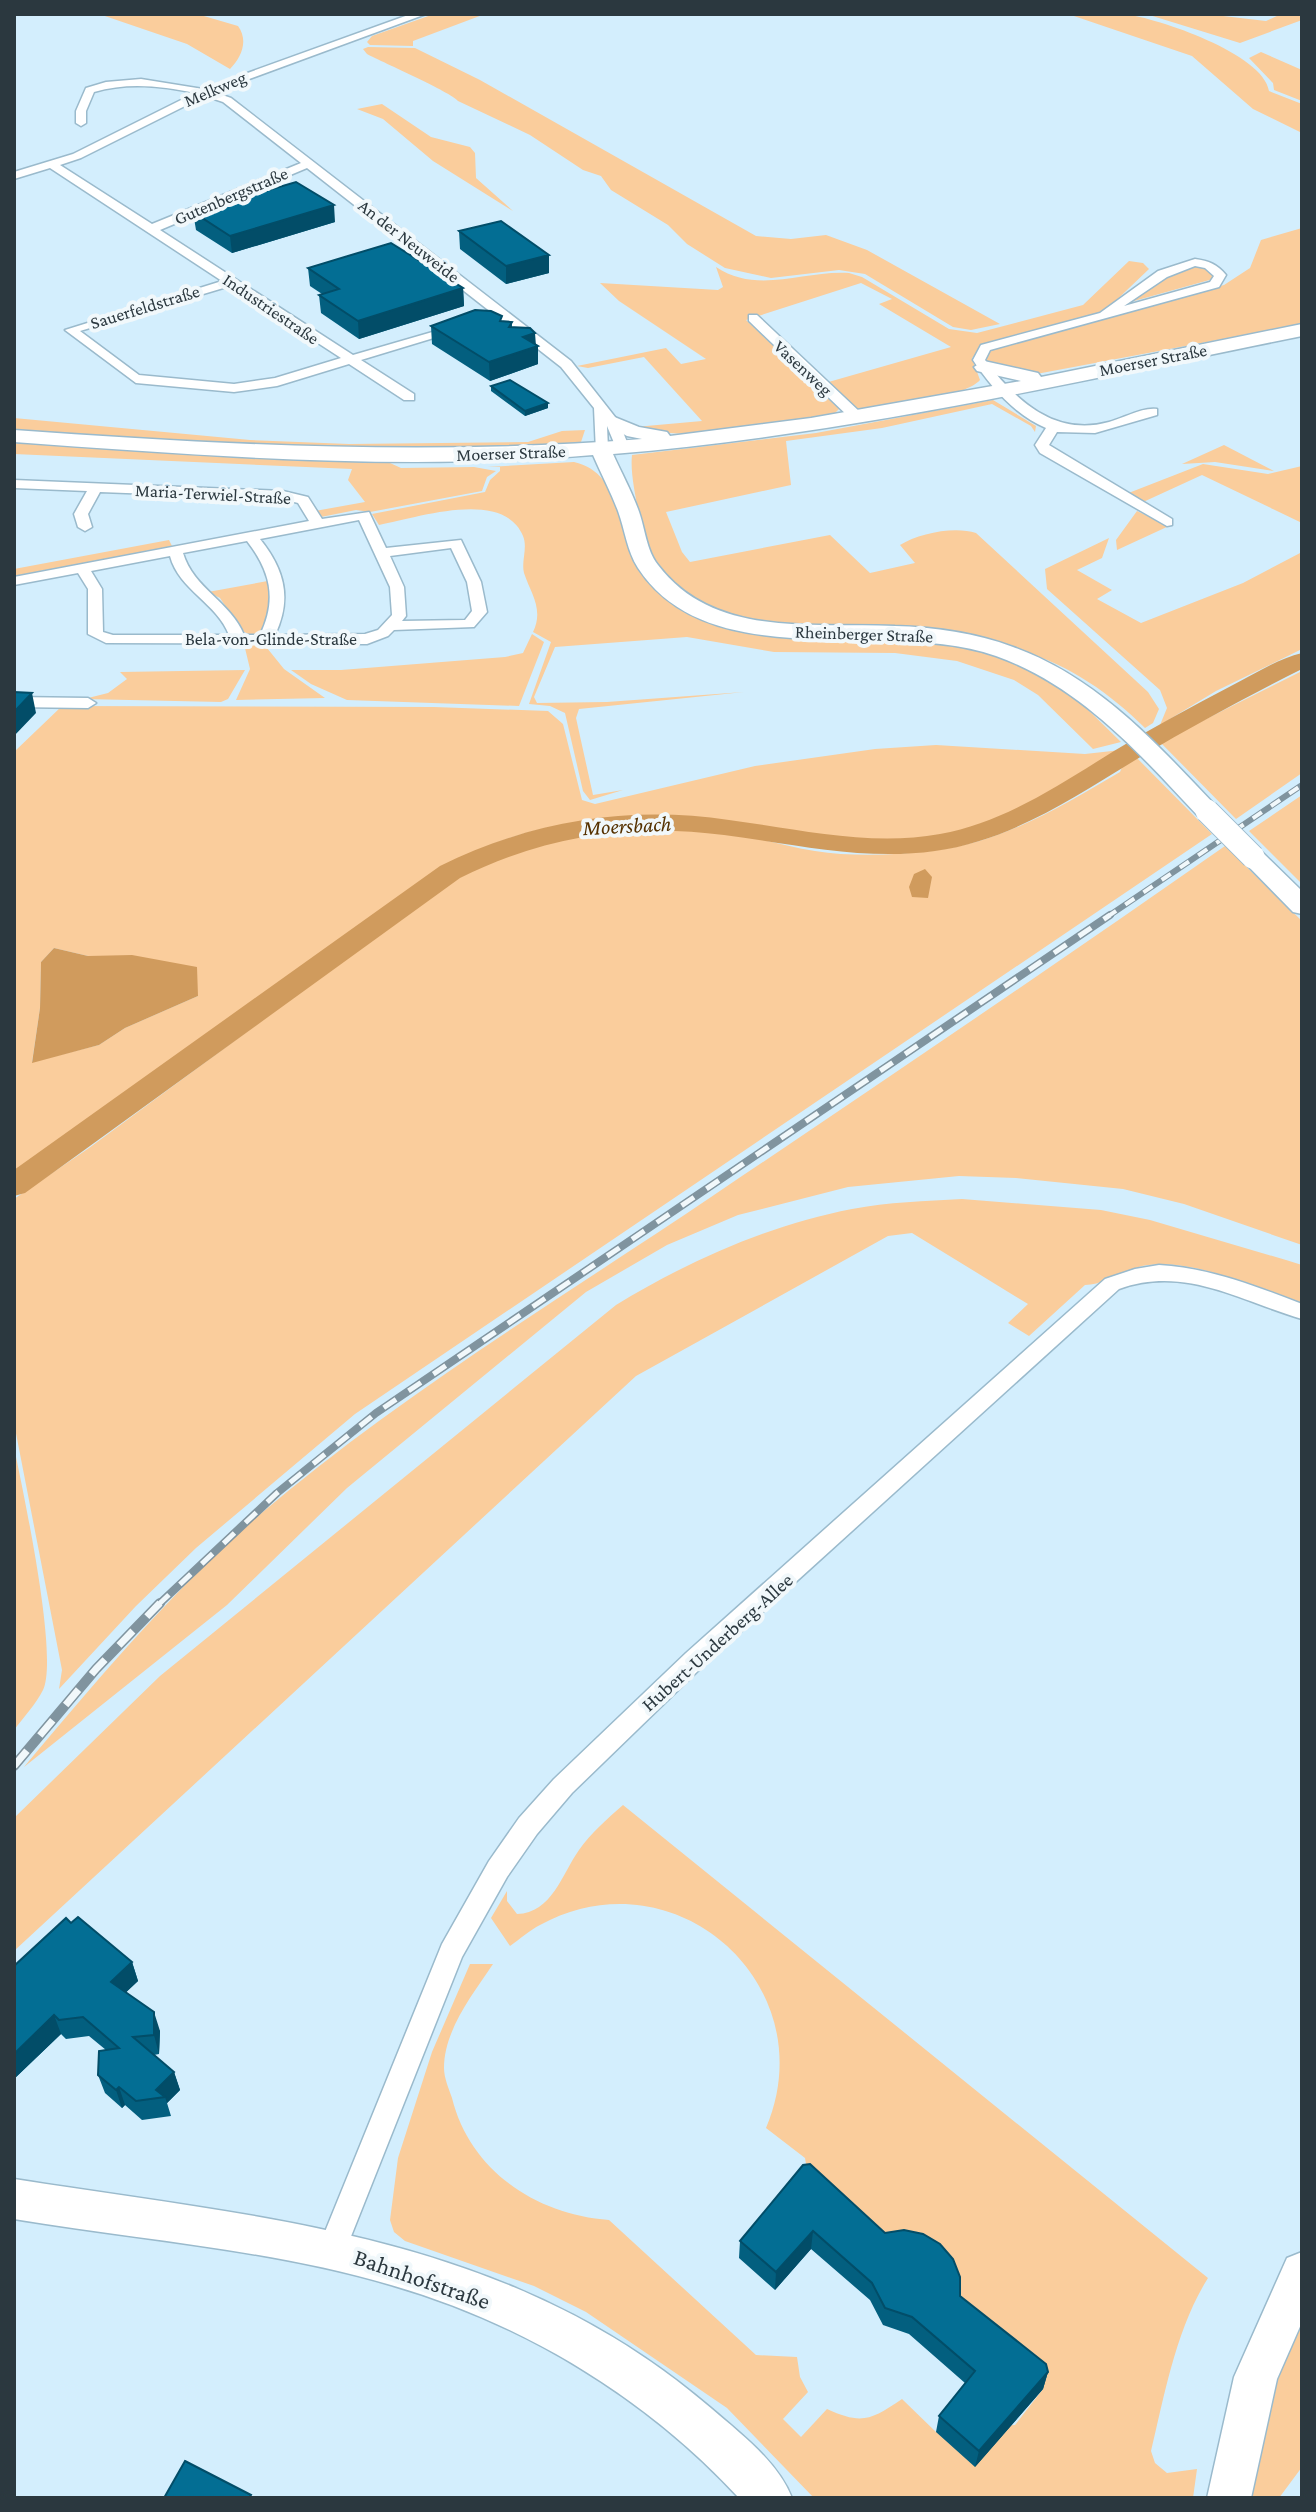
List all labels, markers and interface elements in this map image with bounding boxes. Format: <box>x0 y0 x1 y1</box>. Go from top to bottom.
street label: Melkweg <box>181 67 249 111</box>
street label: Gutenbergstraße <box>171 163 291 229</box>
street label: An der Neuweide <box>354 195 464 287</box>
street label: Industriestraße <box>219 270 323 349</box>
street label: Sauerfeldstraße <box>88 281 202 333</box>
street label: Vasenweg <box>770 336 836 400</box>
street label: Moerser Straße <box>1097 340 1209 380</box>
street label: Moerser Straße <box>456 441 566 465</box>
street label: Maria-Terwiel-Straße <box>134 480 292 508</box>
street label: Rheinberger Straße <box>795 622 933 646</box>
street label: Bela-von-Glinde-Straße <box>185 629 357 649</box>
water label: Moersbach <box>581 811 672 840</box>
street label: Hubert-Underberg-Allee <box>637 1568 798 1716</box>
street label: Bahnhofstraße <box>351 2243 494 2314</box>

